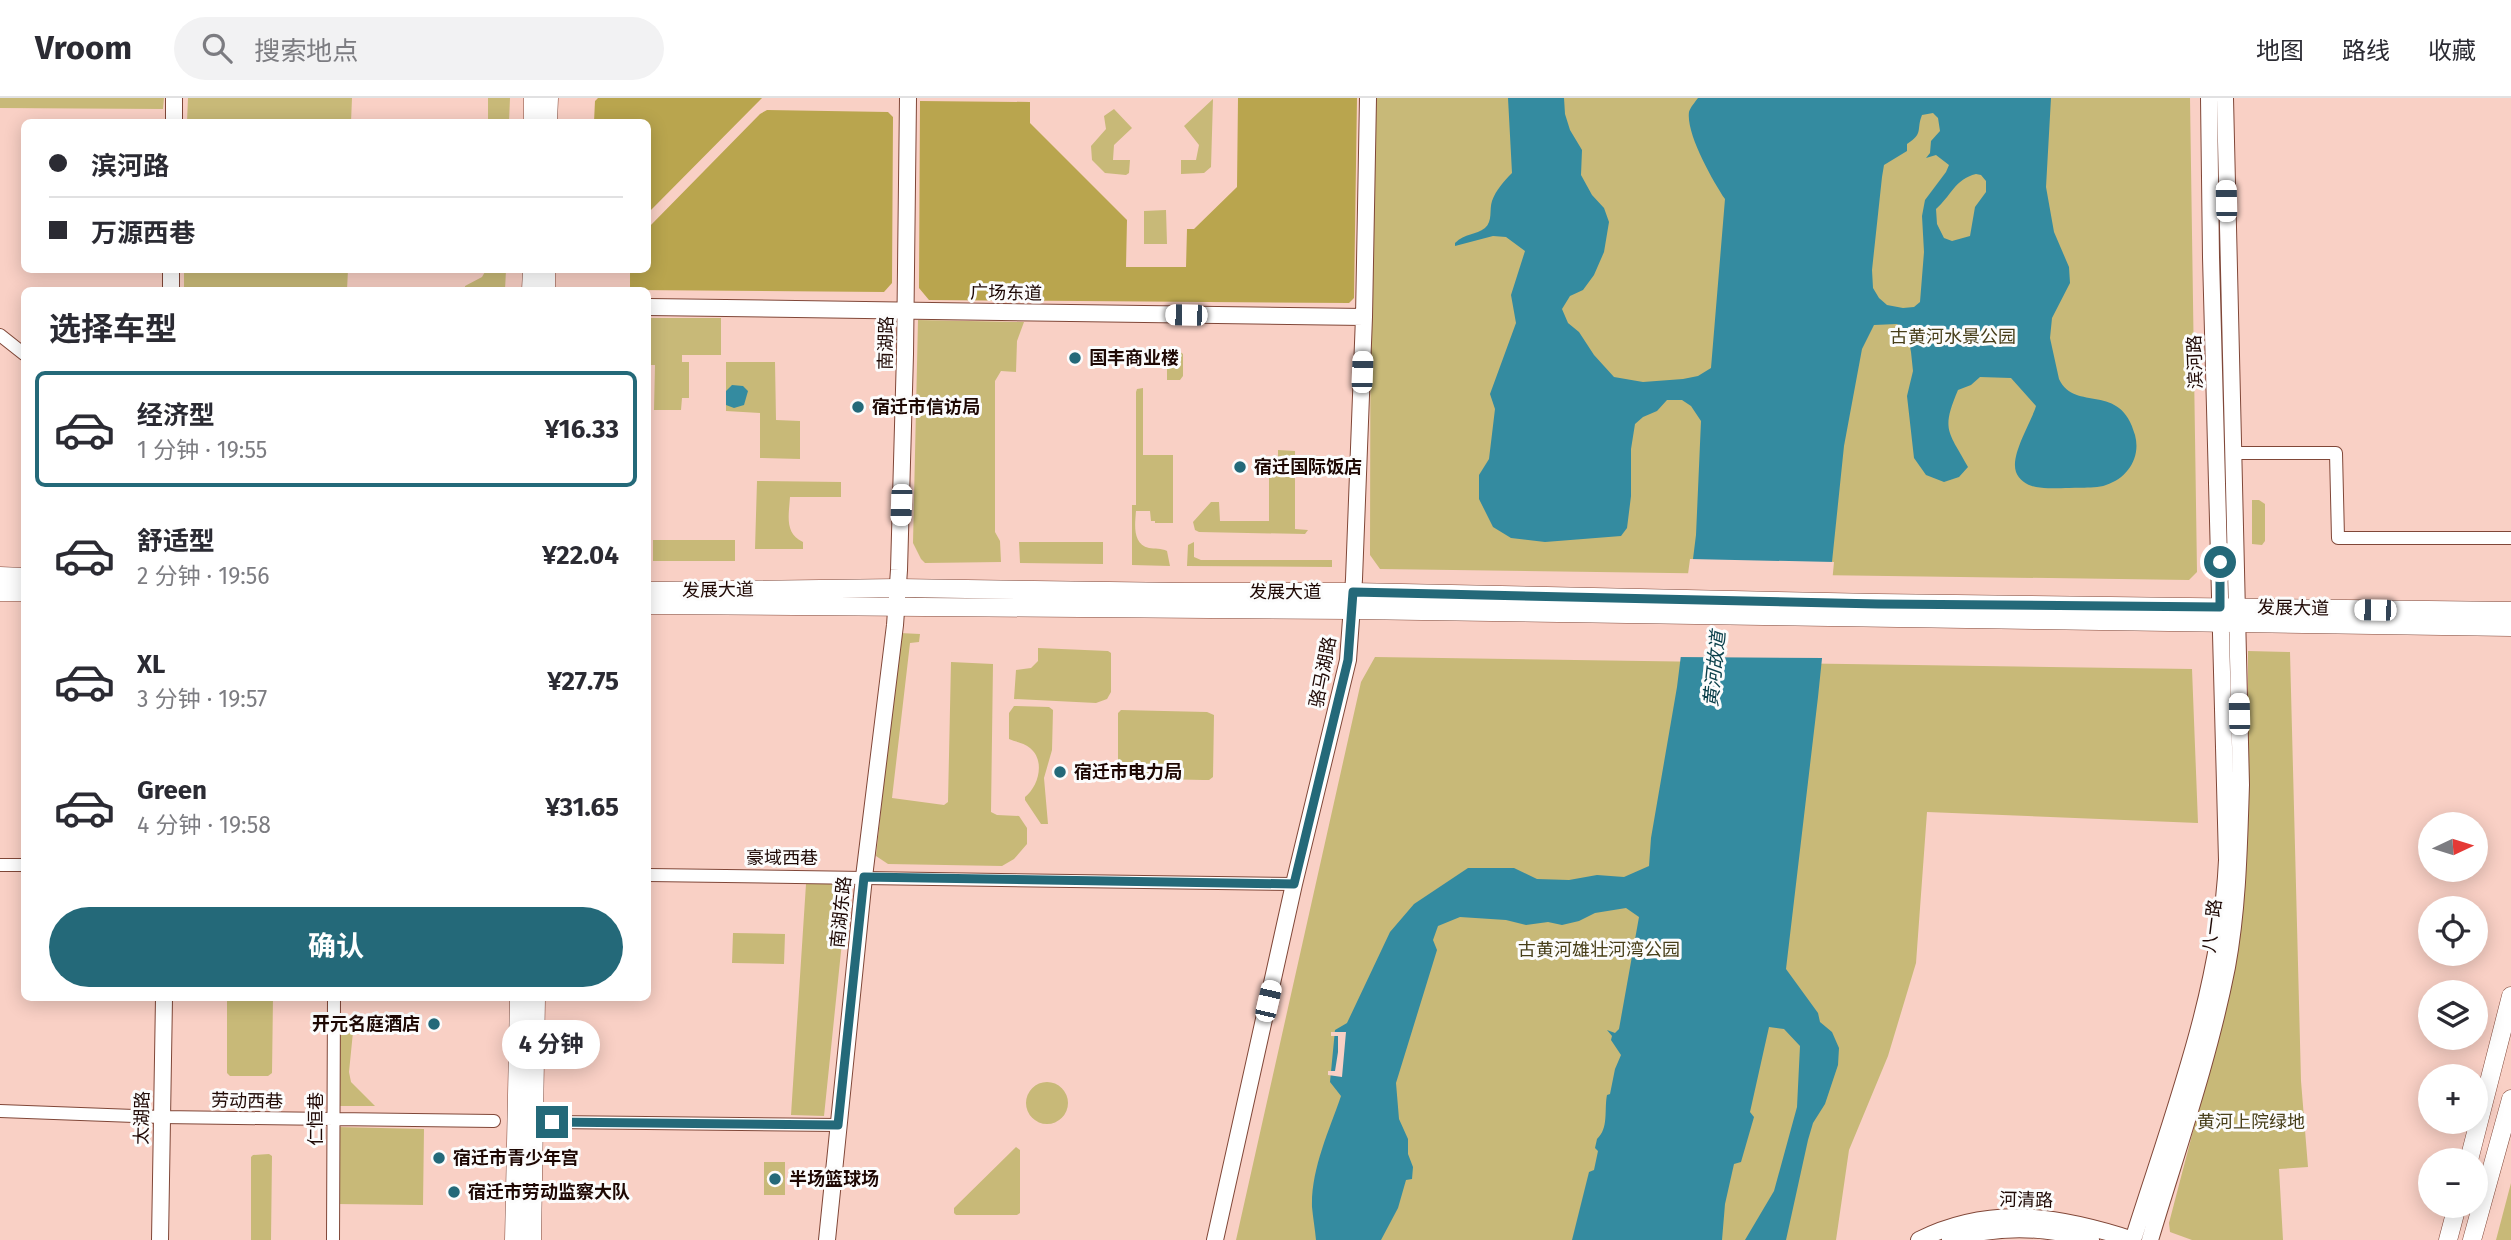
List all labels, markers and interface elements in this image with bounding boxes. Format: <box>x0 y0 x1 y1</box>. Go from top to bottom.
search box <box>174 17 664 80</box>
text: Vroom <box>35 28 132 68</box>
icon: search <box>198 29 236 67</box>
text: 搜索地点 <box>254 36 358 67</box>
text: 地图 <box>2256 37 2304 65</box>
text: 路线 <box>2342 37 2390 65</box>
text: 收藏 <box>2428 37 2476 65</box>
text: 滨河路 <box>91 151 169 182</box>
car <box>2216 180 2237 222</box>
text: 万源西巷 <box>91 218 195 249</box>
street label: 广场东道 <box>970 281 1042 305</box>
car <box>1165 304 1208 326</box>
text: 选择车型 <box>49 310 177 348</box>
street label: 南湖路 <box>875 316 897 370</box>
park label: 古黄河水景公园 <box>1890 326 2016 348</box>
street label: 滨河路 <box>2183 335 2207 389</box>
place label: 国丰商业楼 <box>1089 347 1179 369</box>
marker: 国丰商业楼 <box>1067 350 1083 366</box>
car <box>1351 351 1374 393</box>
place label: 宿迁市信访局 <box>872 396 980 418</box>
icon: car <box>53 398 116 461</box>
marker: 宿迁市信访局 <box>850 399 866 415</box>
text: 经济型 <box>137 400 215 431</box>
text: ¥16.33 <box>545 414 619 445</box>
text: 1 分钟 · 19:55 <box>137 436 267 464</box>
place label: 宿迁国际饭店 <box>1254 456 1362 478</box>
marker: 宿迁国际饭店 <box>1232 459 1248 475</box>
car <box>890 484 913 526</box>
icon: car <box>53 524 116 587</box>
text: 舒适型 <box>137 526 215 557</box>
text: ¥22.04 <box>542 540 619 571</box>
route start <box>2204 546 2236 578</box>
text: 2 分钟 · 19:56 <box>137 562 270 590</box>
street label: 发展大道 <box>682 578 754 602</box>
street label: 发展大道 <box>1249 581 1321 603</box>
street label: 发展大道 <box>2257 596 2329 620</box>
car <box>2354 599 2397 621</box>
water label: 黄河故道 <box>1699 627 1730 708</box>
street label: 骆马湖路 <box>1305 635 1341 709</box>
text: XL <box>137 649 165 680</box>
icon: car <box>53 650 116 713</box>
text: ¥27.75 <box>547 666 619 697</box>
text: 3 分钟 · 19:57 <box>137 685 267 713</box>
car <box>2229 693 2250 735</box>
place label: 宿迁市电力局 <box>1074 761 1182 783</box>
marker: 宿迁市电力局 <box>1052 764 1068 780</box>
text: Green <box>137 775 207 806</box>
icon: car <box>53 776 116 839</box>
text: ¥31.65 <box>545 792 619 823</box>
text: 4 分钟 · 19:58 <box>137 811 271 839</box>
north arrow <box>2418 812 2488 882</box>
map controls <box>2418 812 2488 1218</box>
street label: 豪域西巷 <box>746 847 818 869</box>
street label: 南湖东路 <box>826 875 856 949</box>
button: locate <box>2418 896 2488 966</box>
street label: 八一路 <box>2198 898 2226 954</box>
button: 确认 <box>49 907 623 987</box>
park label: 古黄河雄壮河湾公园 <box>1518 939 1680 961</box>
car <box>1254 978 1283 1024</box>
button: layers <box>2418 980 2488 1050</box>
place label: 开元名庭酒店 <box>312 1013 420 1035</box>
marker: 开元名庭酒店 <box>426 1016 442 1032</box>
callout: 4 分钟 <box>503 1020 601 1070</box>
text: 4 分钟 <box>519 1030 583 1058</box>
button: + <box>2418 1064 2488 1134</box>
street label: 劳动西巷 <box>211 1089 283 1113</box>
street label: 太湖路 <box>131 1091 153 1145</box>
street label: 仁恒巷 <box>305 1092 327 1146</box>
route end <box>536 1106 568 1138</box>
park label: 黄河上院绿地 <box>2197 1111 2305 1133</box>
place label: 宿迁市青少年宫 <box>453 1147 579 1169</box>
button: − <box>2418 1148 2488 1218</box>
marker: 宿迁市青少年宫 <box>431 1150 447 1166</box>
place label: 半场篮球场 <box>789 1168 879 1190</box>
marker: 半场篮球场 <box>767 1171 783 1187</box>
place label: 宿迁市劳动监察大队 <box>468 1181 630 1203</box>
marker: 宿迁市劳动监察大队 <box>446 1184 462 1200</box>
street label: 河清路 <box>1999 1189 2053 1211</box>

